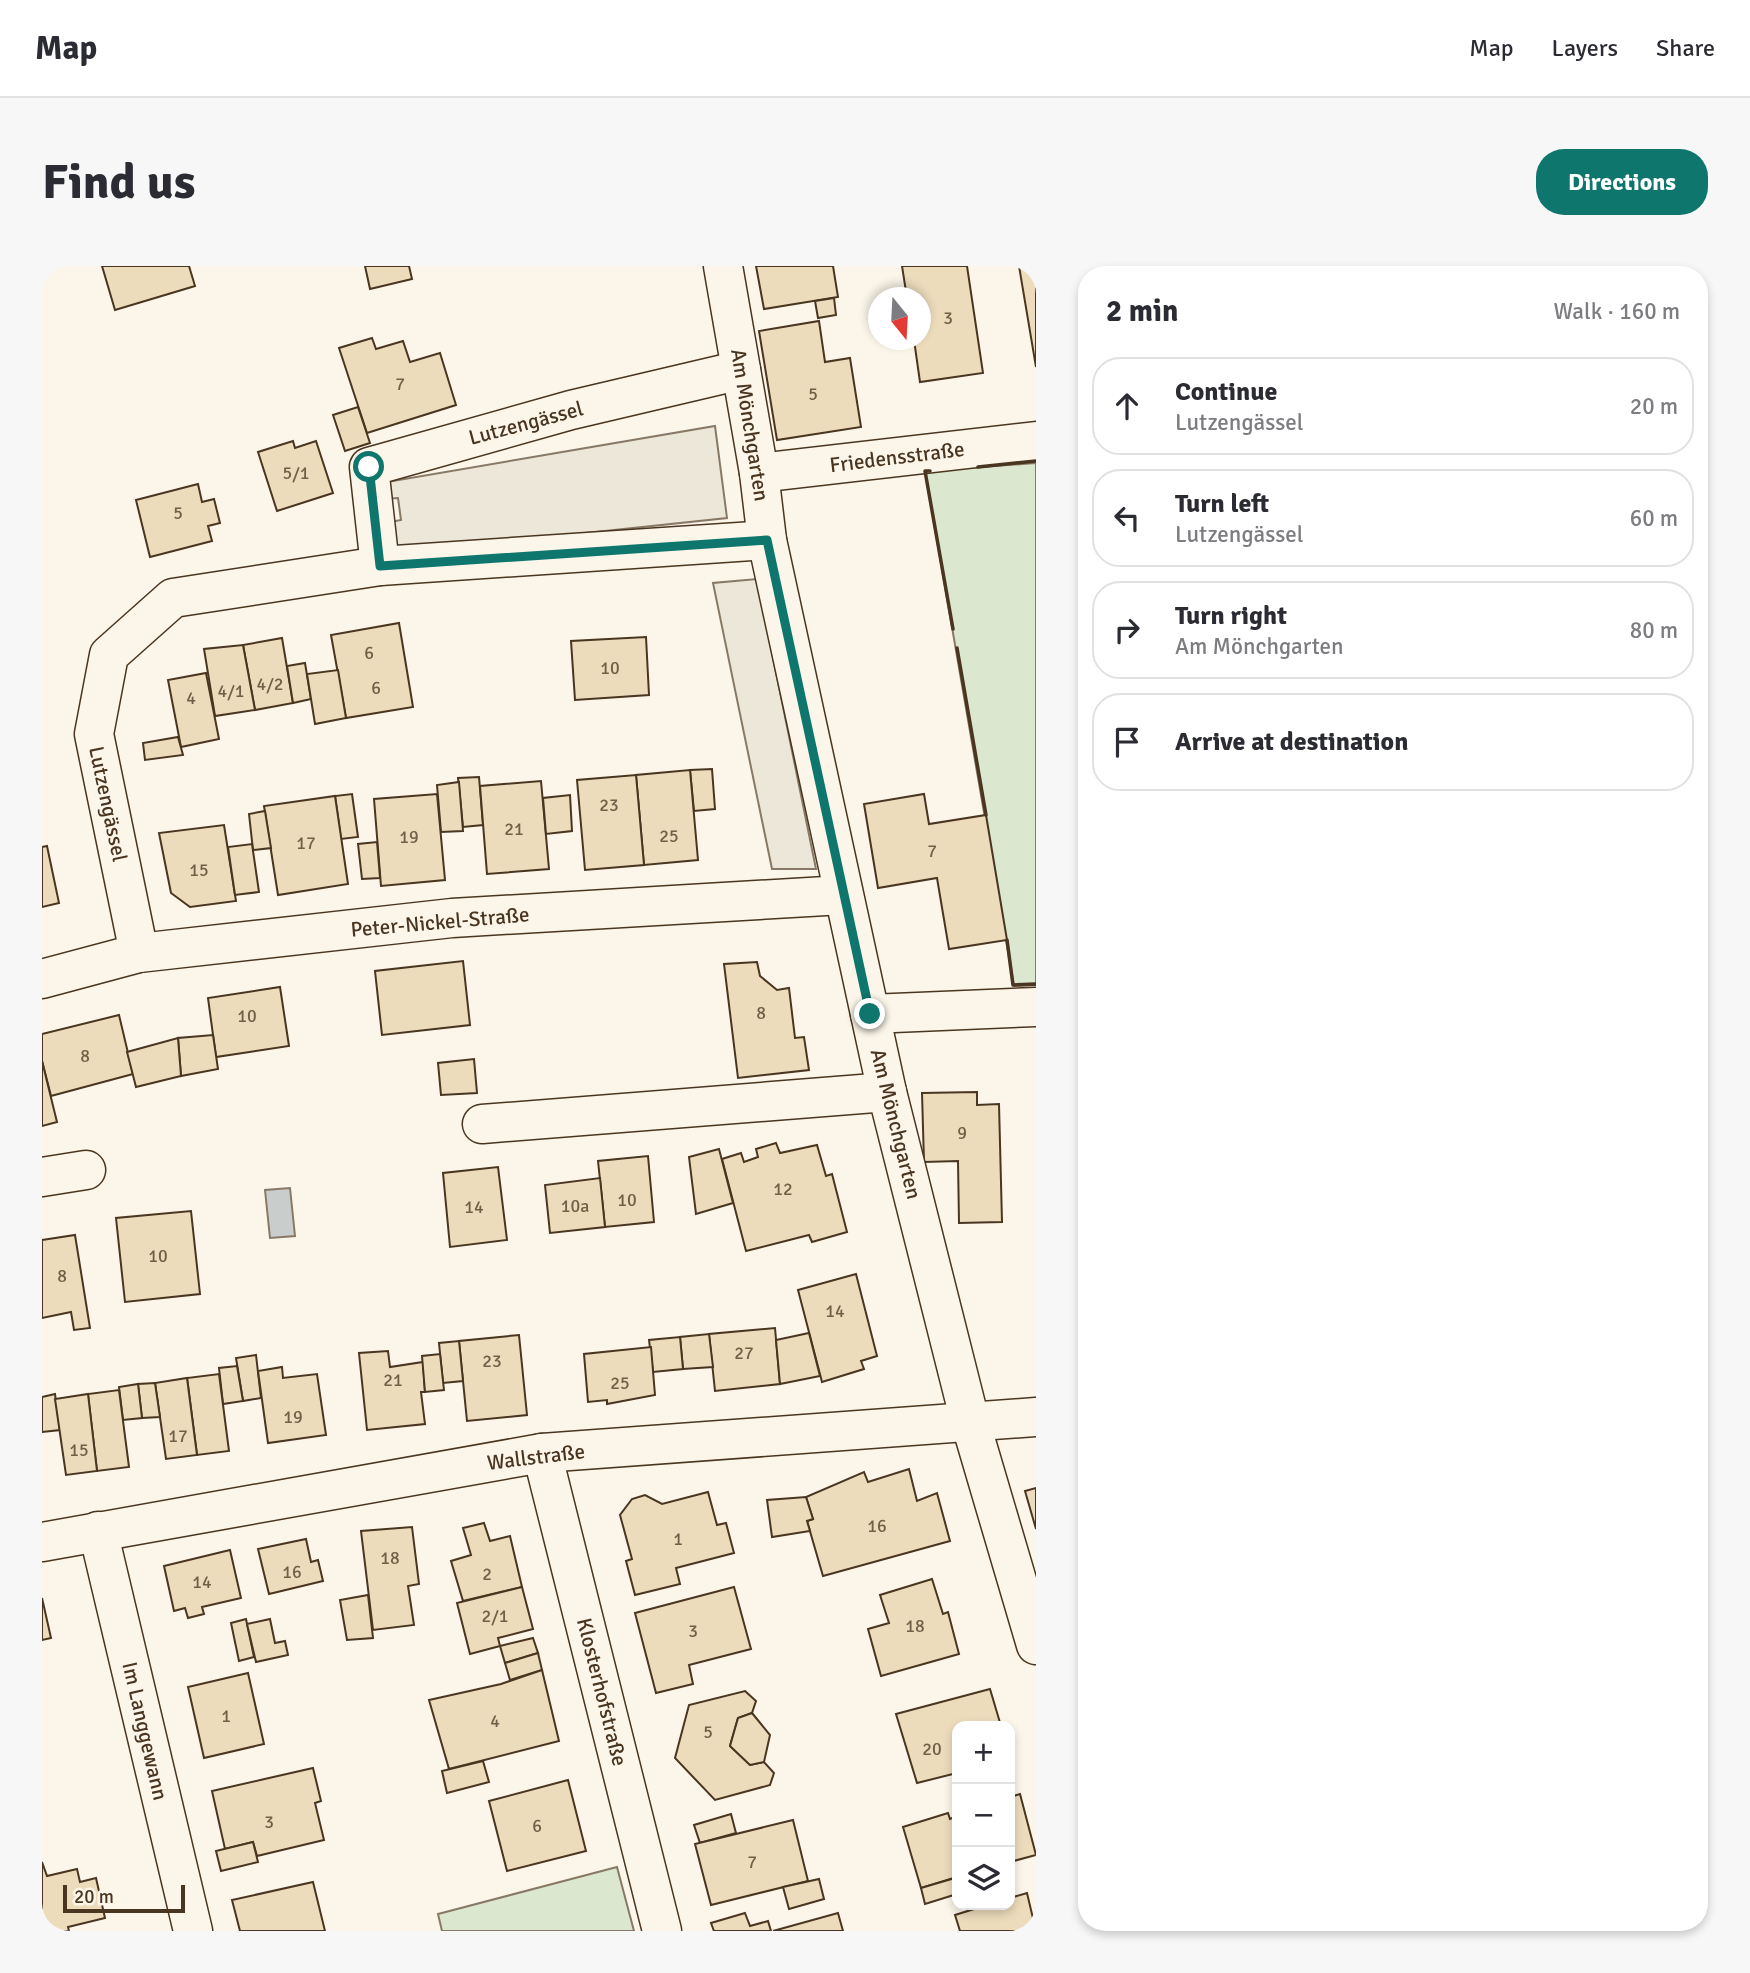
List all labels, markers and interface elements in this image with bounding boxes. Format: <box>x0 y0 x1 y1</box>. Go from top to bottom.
text: Map <box>35 28 97 69</box>
text: Map <box>1469 33 1514 63</box>
text: Layers <box>1552 33 1618 63</box>
text: Share <box>1656 33 1715 63</box>
button: Directions <box>1536 149 1708 215</box>
text: Find us <box>42 152 195 212</box>
north arrow <box>868 287 931 350</box>
text: 2 min <box>1106 293 1178 330</box>
text: Walk · 160 m <box>1554 297 1680 326</box>
house number: 3 <box>943 307 953 329</box>
street label: Am Mönchgarten <box>725 347 775 503</box>
house number: 7 <box>395 373 405 395</box>
text: Continue <box>1175 376 1277 408</box>
house number: 5 <box>808 383 818 405</box>
icon: ahead <box>1108 387 1146 425</box>
text: 20 m <box>1630 392 1678 421</box>
street label: Lutzengässel <box>466 395 586 451</box>
text: Lutzengässel <box>1175 408 1304 437</box>
street label: Friedensstraße <box>828 436 966 478</box>
route start <box>353 451 384 482</box>
house number: 5/1 <box>282 462 310 484</box>
text: Turn left <box>1175 488 1269 520</box>
icon: left <box>1108 499 1146 537</box>
house number: 5 <box>173 502 183 524</box>
text: 60 m <box>1630 504 1678 533</box>
text: Lutzengässel <box>1175 520 1304 549</box>
text: Turn right <box>1175 600 1287 632</box>
icon: right <box>1108 611 1146 649</box>
text: 80 m <box>1630 616 1678 645</box>
text: Am Mönchgarten <box>1175 632 1344 661</box>
house number: 6 <box>364 642 374 664</box>
house number: 10 <box>600 657 620 679</box>
house number: 4/2 <box>256 673 284 695</box>
house number: 6 <box>371 677 381 699</box>
house number: 4/1 <box>217 680 245 702</box>
house number: 4 <box>186 687 196 709</box>
icon: arrive <box>1108 723 1146 761</box>
text: Arrive at destination <box>1175 726 1408 758</box>
street label: Lutzengässel <box>83 744 133 864</box>
house number: 23 <box>599 794 619 816</box>
house number: 21 <box>504 818 524 840</box>
house number: 25 <box>659 825 679 847</box>
house number: 19 <box>399 826 419 848</box>
house number: 17 <box>296 832 316 854</box>
house number: 7 <box>927 840 937 862</box>
house number: 15 <box>189 859 209 881</box>
street label: Peter-Nickel-Straße <box>350 901 530 943</box>
route end <box>854 998 885 1029</box>
house number: 8 <box>756 1002 766 1024</box>
house number: 10 <box>237 1005 257 1027</box>
house number: 8 <box>80 1045 90 1067</box>
street label: Am Mönchgarten <box>865 1046 927 1202</box>
house number: 9 <box>957 1122 967 1144</box>
house number: 12 <box>773 1178 793 1200</box>
house number: 10 <box>617 1189 637 1211</box>
house number: 10a <box>561 1195 589 1217</box>
house number: 14 <box>464 1196 484 1218</box>
house number: 10 <box>148 1245 168 1267</box>
house number: 8 <box>57 1265 67 1287</box>
house number: 14 <box>825 1300 845 1322</box>
house number: 27 <box>734 1342 754 1364</box>
house number: 23 <box>482 1350 502 1372</box>
house number: 21 <box>383 1369 403 1391</box>
house number: 25 <box>610 1372 630 1394</box>
house number: 19 <box>283 1406 303 1428</box>
house number: 17 <box>168 1425 188 1447</box>
street label: Wallstraße <box>486 1438 586 1476</box>
house number: 15 <box>69 1439 89 1461</box>
house number: 16 <box>867 1515 887 1537</box>
house number: 1 <box>673 1528 683 1550</box>
house number: 18 <box>380 1547 400 1569</box>
house number: 16 <box>282 1561 302 1583</box>
house number: 2 <box>482 1563 492 1585</box>
house number: 14 <box>192 1571 212 1593</box>
house number: 2/1 <box>481 1605 509 1627</box>
street label: Klosterhofstraße <box>571 1615 633 1769</box>
house number: 18 <box>905 1615 925 1637</box>
house number: 3 <box>688 1620 698 1642</box>
street label: Im Langgewann <box>116 1659 174 1803</box>
house number: 1 <box>221 1705 231 1727</box>
house number: 4 <box>490 1710 500 1732</box>
house number: 5 <box>703 1721 713 1743</box>
map controls <box>952 1721 1015 1910</box>
button: + <box>952 1721 1015 1784</box>
house number: 20 <box>922 1738 942 1760</box>
button: − <box>952 1784 1015 1847</box>
house number: 3 <box>264 1811 274 1833</box>
house number: 6 <box>532 1815 542 1837</box>
button: layers <box>952 1847 1015 1910</box>
house number: 7 <box>747 1851 757 1873</box>
scale bar <box>63 1882 186 1914</box>
text: 20 m <box>74 1885 114 1909</box>

